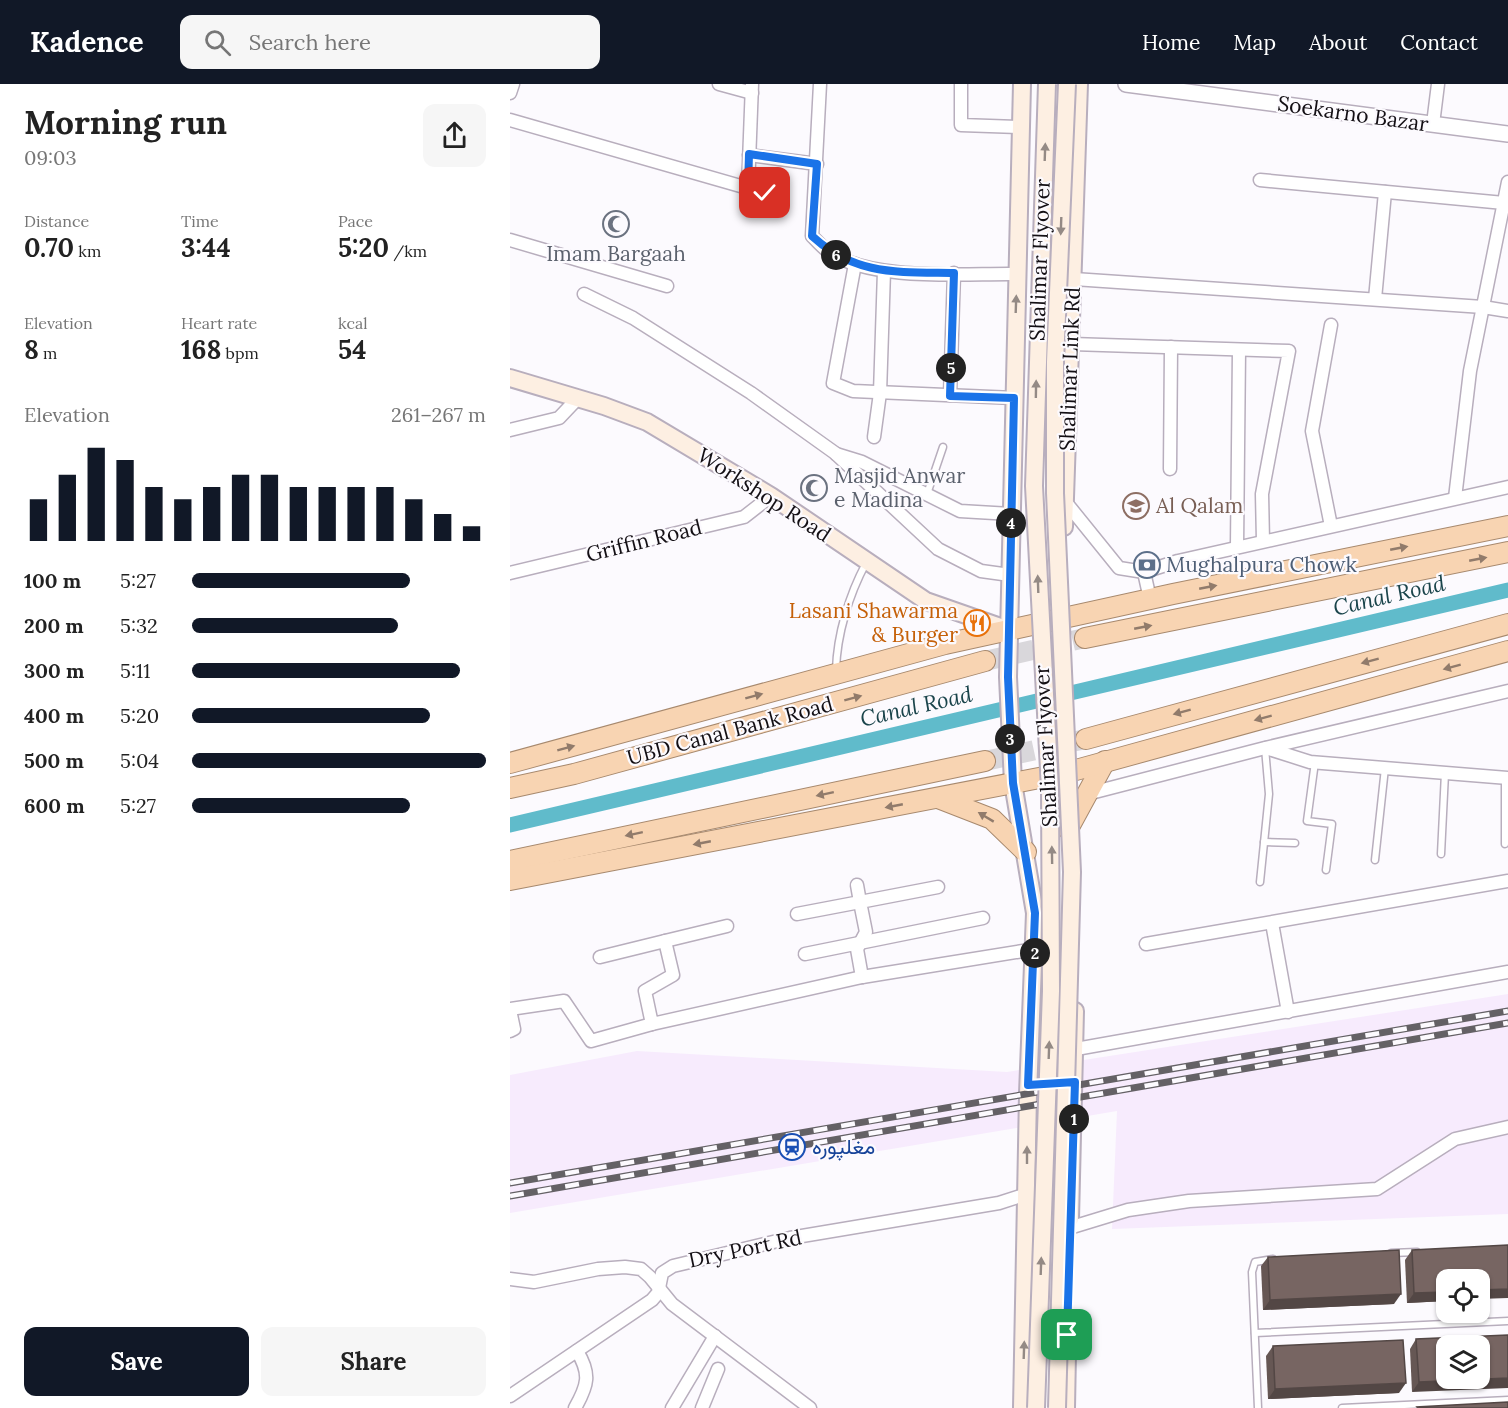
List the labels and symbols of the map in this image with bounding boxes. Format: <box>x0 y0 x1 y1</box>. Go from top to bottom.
street label: Soekarno Bazar <box>1276 90 1430 137</box>
one-way arrow <box>1040 143 1049 162</box>
pin <box>739 167 790 218</box>
street label: Shalimar Flyover <box>1023 178 1056 342</box>
mosque icon: Imam Bargaah <box>601 209 631 239</box>
one-way arrow <box>1056 217 1065 236</box>
place label: Imam Bargaah <box>546 240 686 267</box>
pin: 6 <box>821 240 851 270</box>
street label: Shalimar Link Rd <box>1053 286 1086 452</box>
one-way arrow <box>1012 294 1021 313</box>
pin: 5 <box>936 353 966 383</box>
one-way arrow <box>1031 380 1041 399</box>
street label: Workshop Road <box>692 441 836 548</box>
place label: Masjid Anwar e Madina <box>834 462 965 513</box>
mosque icon: Masjid Anwar e Madina <box>799 473 829 503</box>
school or university icon: Al Qalam <box>1121 491 1151 521</box>
place label: Al Qalam <box>1155 492 1243 519</box>
pin: 4 <box>996 508 1026 538</box>
street label: Griffin Road <box>583 513 705 568</box>
one-way arrow <box>1389 543 1408 552</box>
bank icon: Mughalpura Chowk <box>1132 550 1162 580</box>
place label: Mughalpura Chowk <box>1166 551 1358 578</box>
one-way arrow <box>1468 553 1487 563</box>
water label: Canal Road <box>1330 568 1449 621</box>
one-way arrow <box>1033 575 1042 594</box>
one-way arrow <box>1198 582 1217 591</box>
place label: Lasani Shawarma & Burger <box>789 597 958 648</box>
restaurant icon: Lasani Shawarma & Burger <box>962 608 992 638</box>
one-way arrow <box>1133 621 1152 631</box>
one-way arrow <box>1361 657 1379 666</box>
one-way arrow <box>1442 663 1460 672</box>
street label: Shalimar Flyover <box>1028 664 1063 828</box>
water label: Canal Road <box>857 679 976 732</box>
street label: UBD Canal Bank Road <box>624 690 836 771</box>
one-way arrow <box>746 691 764 700</box>
one-way arrow <box>844 692 862 702</box>
one-way arrow <box>1173 708 1191 718</box>
one-way arrow <box>1254 714 1272 723</box>
pin: 3 <box>995 724 1025 754</box>
one-way arrow <box>557 742 576 752</box>
one-way arrow <box>816 790 835 799</box>
one-way arrow <box>884 802 903 811</box>
one-way arrow <box>977 812 994 822</box>
one-way arrow <box>625 830 644 839</box>
one-way arrow <box>693 839 712 848</box>
one-way arrow <box>1047 845 1056 864</box>
pin: 2 <box>1020 938 1050 968</box>
one-way arrow <box>1045 1040 1054 1059</box>
pin: 1 <box>1059 1104 1089 1134</box>
station icon: مغلپورہ <box>777 1132 807 1162</box>
place label: مغلپورہ <box>812 1133 875 1161</box>
one-way arrow <box>1022 1145 1032 1164</box>
street label: Dry Port Rd <box>686 1223 804 1274</box>
one-way arrow <box>1036 1256 1046 1275</box>
pin <box>1041 1309 1092 1360</box>
one-way arrow <box>1019 1340 1029 1359</box>

